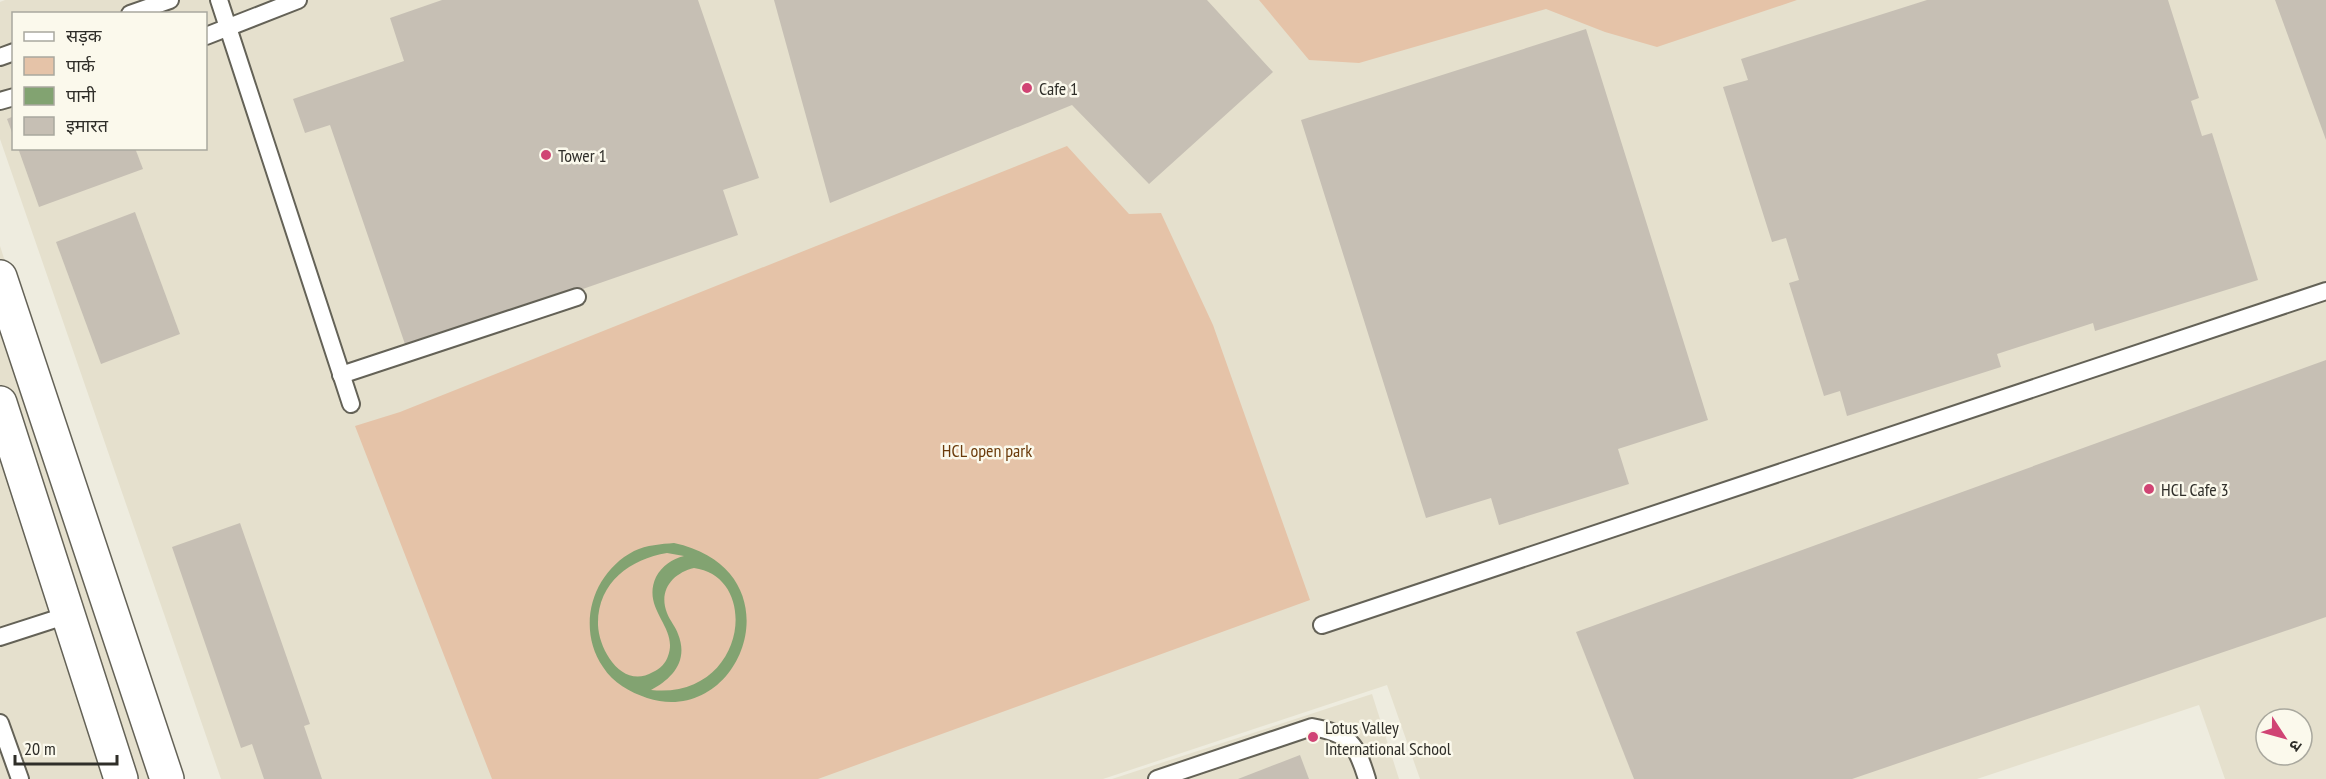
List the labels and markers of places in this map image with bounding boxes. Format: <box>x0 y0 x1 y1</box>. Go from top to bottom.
place label: Cafe 1 <box>1039 77 1078 100</box>
marker: Cafe 1 <box>1020 81 1034 95</box>
place label: Tower 1 <box>558 144 607 167</box>
marker: Tower 1 <box>539 148 553 162</box>
place label: HCL Cafe 3 <box>2161 478 2229 501</box>
marker: HCL Cafe 3 <box>2142 482 2156 496</box>
place label: Lotus Valley International School <box>1325 716 1452 760</box>
marker: Lotus Valley International School <box>1306 730 1320 744</box>

